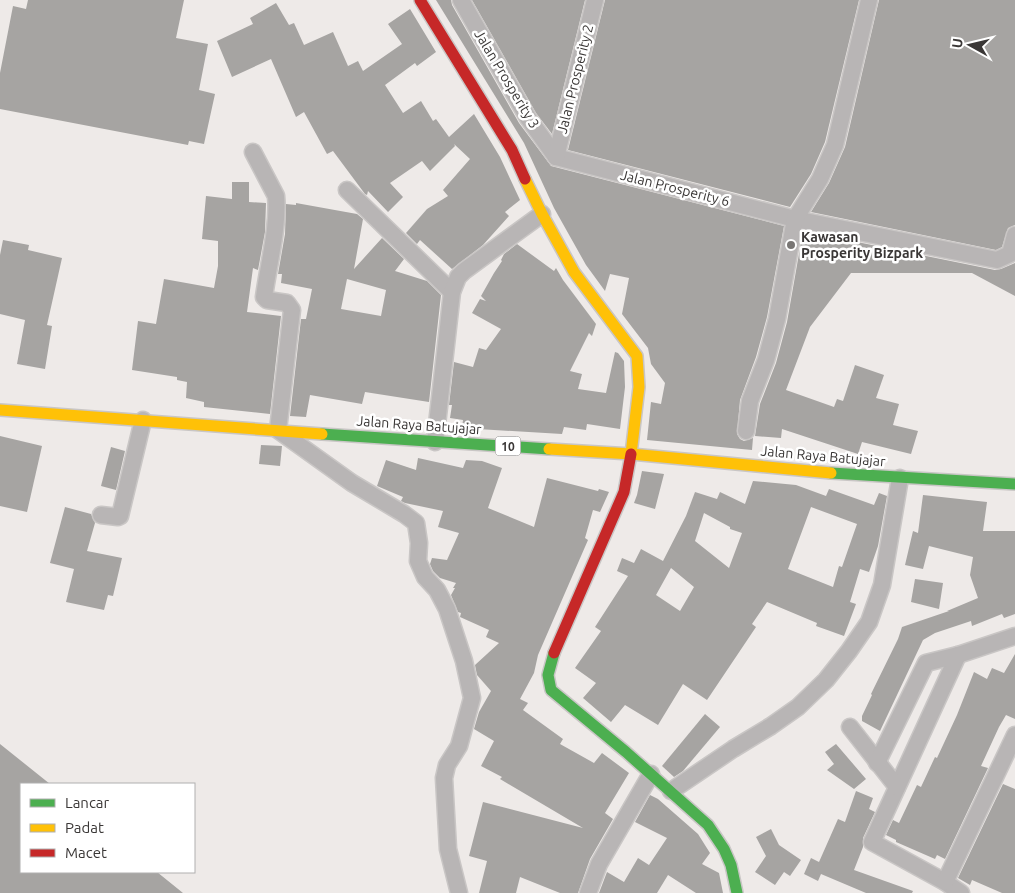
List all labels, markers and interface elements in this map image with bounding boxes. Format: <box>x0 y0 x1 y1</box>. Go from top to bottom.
north arrow <box>945 20 995 70</box>
street label: Jalan Prosperity 2 <box>554 23 596 135</box>
street label: Jalan Prosperity 3 <box>471 27 543 131</box>
text: U <box>949 37 966 49</box>
street label: Jalan Prosperity 6 <box>619 167 731 209</box>
place label: Kawasan Prosperity Bizpark <box>801 229 923 261</box>
marker: Kawasan Prosperity Bizpark <box>785 239 797 251</box>
street label: Jalan Raya Batujajar <box>356 413 483 437</box>
road number: 10 <box>496 436 520 456</box>
street label: Jalan Raya Batujajar <box>760 443 887 469</box>
legend <box>20 783 195 873</box>
text: Lancar <box>65 794 110 811</box>
text: Padat <box>65 819 104 836</box>
text: Macet <box>65 844 107 861</box>

